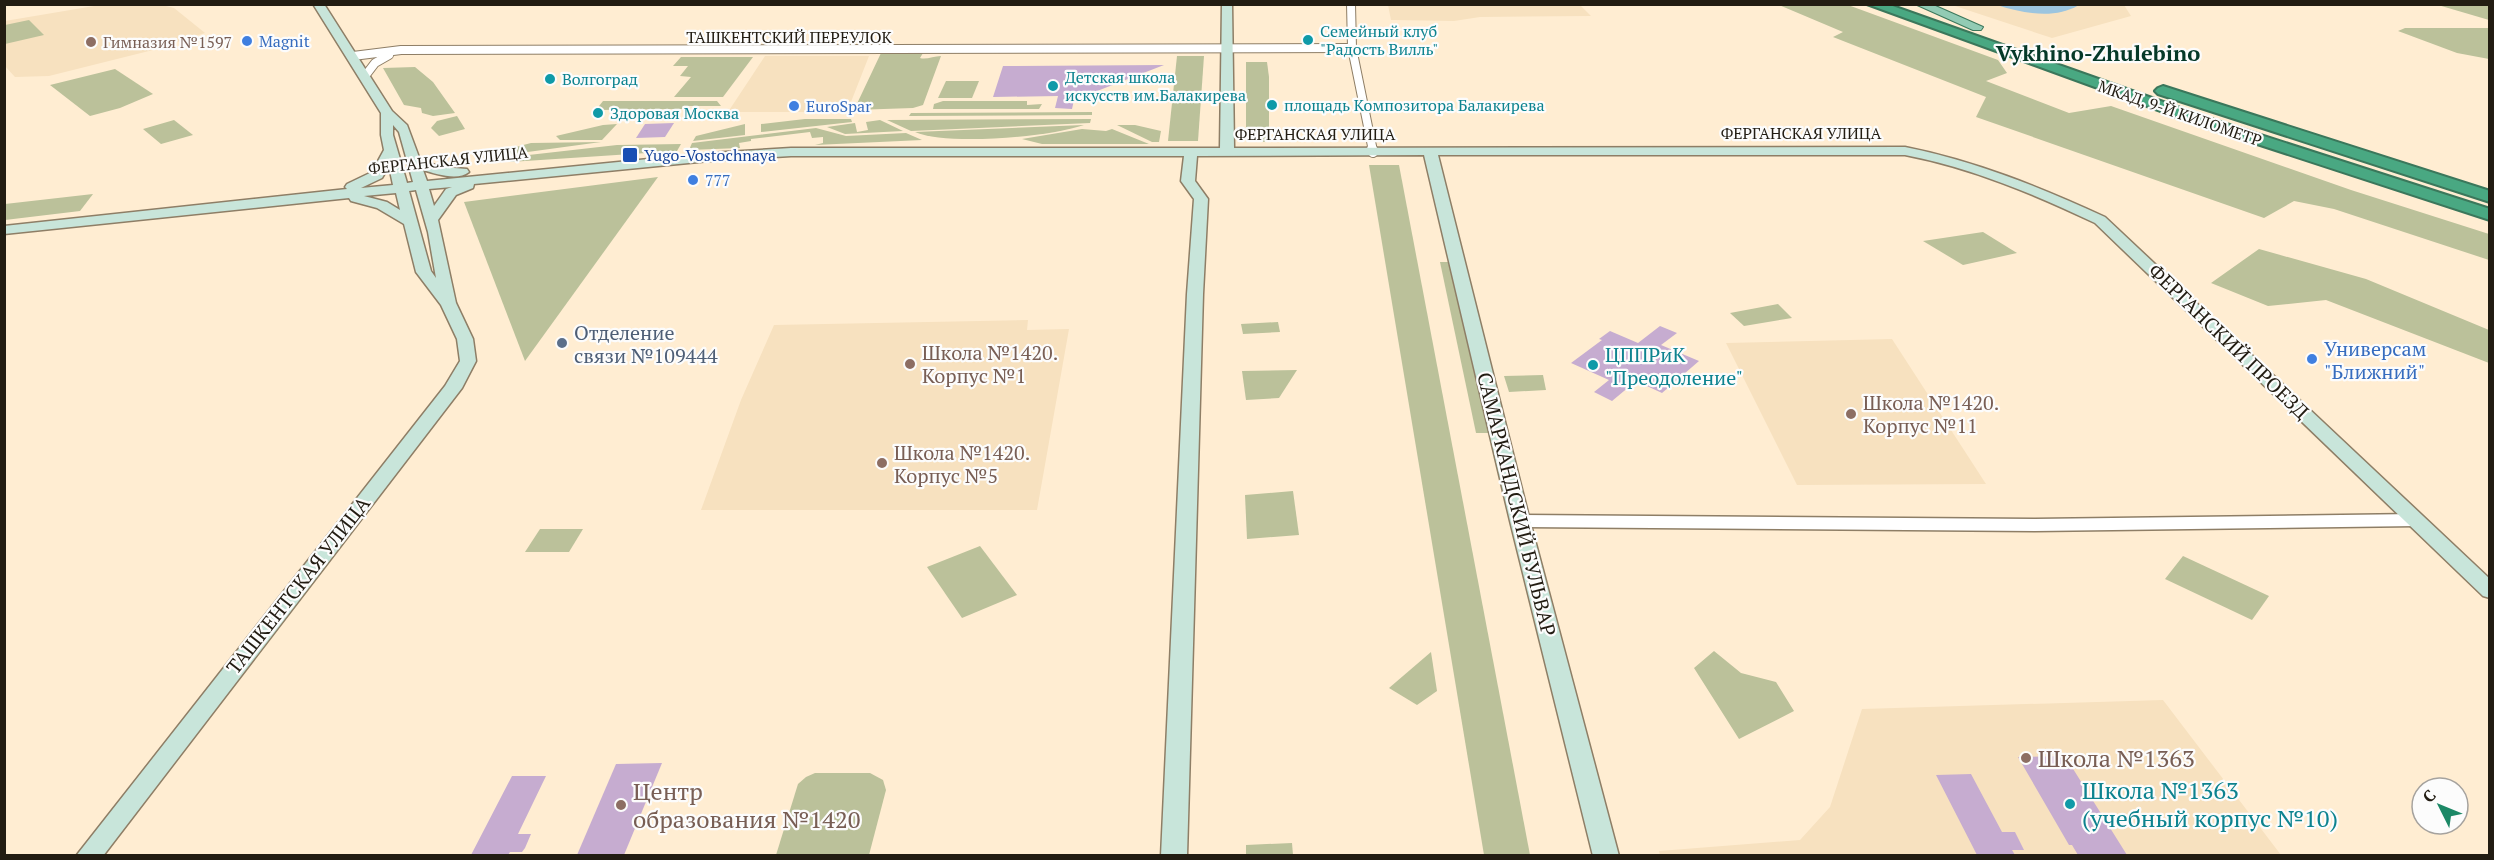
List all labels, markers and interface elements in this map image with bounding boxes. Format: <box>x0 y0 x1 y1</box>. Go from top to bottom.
place label: Семейный клуб "Радость Вилль" <box>1320 20 1438 60</box>
street label: ТАШКЕНТСКИЙ ПЕРЕУЛОК <box>686 26 892 48</box>
place label: Magnit <box>259 30 310 52</box>
place label: Гимназия №1597 <box>103 31 232 53</box>
marker: Семейный клуб "Радость Вилль" <box>1301 33 1315 47</box>
marker: Magnit <box>240 34 254 48</box>
marker: Гимназия №1597 <box>84 35 98 49</box>
district label: Vykhino-Zhulebino <box>1996 38 2200 67</box>
place label: Детская школа искусств им.Балакирева <box>1065 66 1246 106</box>
place label: Волгоград <box>562 68 638 90</box>
marker: Волгоград <box>543 72 557 86</box>
street label: МКАД, 9-Й КИЛОМЕТР <box>2095 75 2265 151</box>
marker: Детская школа искусств им.Балакирева <box>1046 79 1060 93</box>
place label: площадь Композитора Балакирева <box>1284 94 1544 116</box>
place label: EuroSpar <box>806 95 872 117</box>
marker: площадь Композитора Балакирева <box>1265 98 1279 112</box>
marker: EuroSpar <box>787 99 801 113</box>
place label: Здоровая Москва <box>610 102 739 124</box>
marker: Здоровая Москва <box>591 106 605 120</box>
street label: ФЕРГАНСКАЯ УЛИЦА <box>1721 122 1881 144</box>
street label: ФЕРГАНСКАЯ УЛИЦА <box>1235 123 1395 145</box>
street label: ФЕРГАНСКАЯ УЛИЦА <box>367 141 529 179</box>
place label: Yugo-Vostochnaya <box>644 144 776 166</box>
marker: Yugo-Vostochnaya <box>621 146 639 164</box>
place label: 777 <box>705 169 731 191</box>
marker: 777 <box>686 173 700 187</box>
street label: ФЕРГАНСКИЙ ПРОЕЗД <box>2143 257 2315 425</box>
place label: Отделение связи №109444 <box>574 319 718 369</box>
place label: Универсам "Ближний" <box>2324 335 2427 385</box>
marker: Отделение связи №109444 <box>555 336 569 350</box>
place label: Школа №1420. Корпус №1 <box>922 339 1058 389</box>
place label: ЦППРиК "Преодоление" <box>1605 341 1743 391</box>
marker: Универсам "Ближний" <box>2305 352 2319 366</box>
marker: Школа №1420. Корпус №1 <box>903 357 917 371</box>
marker: ЦППРиК "Преодоление" <box>1586 358 1600 372</box>
street label: САМАРКАНДСКИЙ БУЛЬВАР <box>1471 369 1563 639</box>
place label: Школа №1420. Корпус №11 <box>1863 389 1999 439</box>
marker: Школа №1420. Корпус №11 <box>1844 407 1858 421</box>
place label: Школа №1420. Корпус №5 <box>894 439 1030 489</box>
marker: Школа №1420. Корпус №5 <box>875 456 889 470</box>
street label: ТАШКЕНТСКАЯ УЛИЦА <box>220 490 376 680</box>
place label: Школа №1363 <box>2038 742 2195 774</box>
marker: Школа №1363 <box>2019 751 2033 765</box>
place label: Школа №1363 (учебный корпус №10) <box>2082 774 2338 834</box>
place label: Центр образования №1420 <box>633 775 861 835</box>
north arrow <box>2410 776 2470 836</box>
text: С <box>2417 784 2441 807</box>
marker: Школа №1363 (учебный корпус №10) <box>2063 797 2077 811</box>
marker: Центр образования №1420 <box>614 798 628 812</box>

